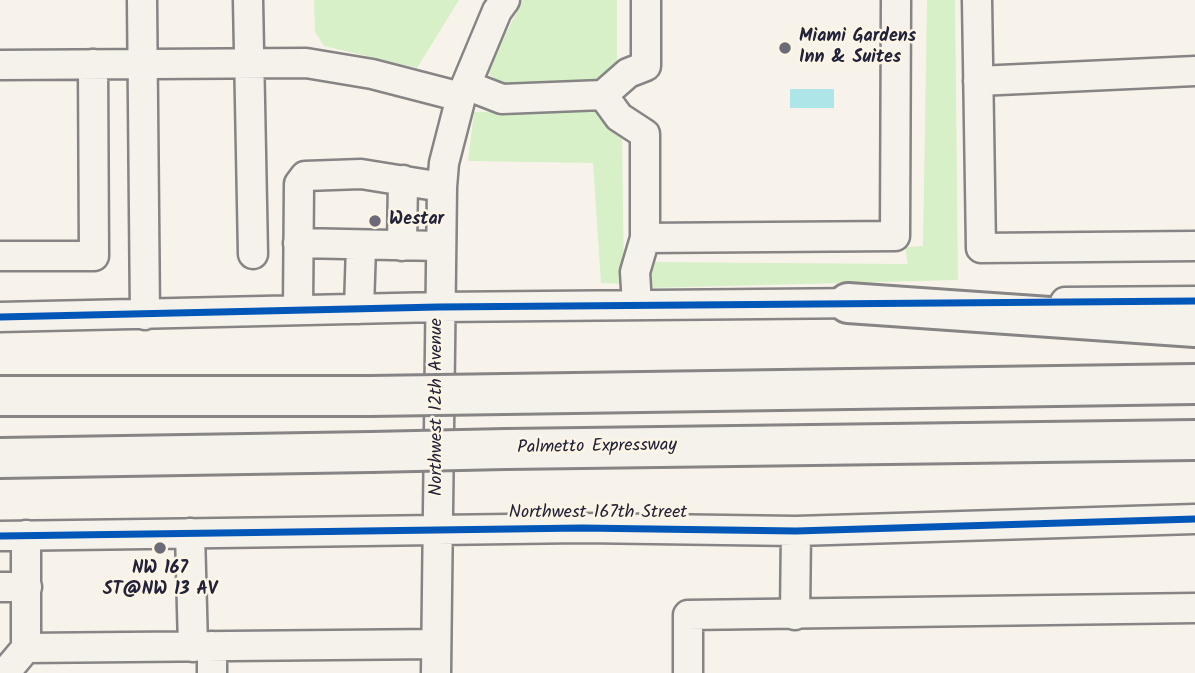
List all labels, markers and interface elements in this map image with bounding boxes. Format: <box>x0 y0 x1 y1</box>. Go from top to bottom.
place label: Miami Gardens Inn & Suites <box>799 27 916 70</box>
marker: Miami Gardens Inn & Suites <box>777 40 793 56</box>
place label: Westar <box>389 210 444 232</box>
marker: Westar <box>367 213 383 229</box>
street label: Northwest 12th Avenue <box>427 318 449 496</box>
street label: Palmetto Expressway <box>517 436 677 460</box>
street label: Northwest 167th Street <box>509 503 687 525</box>
marker: NW 167 ST@NW 13 AV <box>152 540 168 556</box>
place label: NW 167 ST@NW 13 AV <box>103 559 217 602</box>

